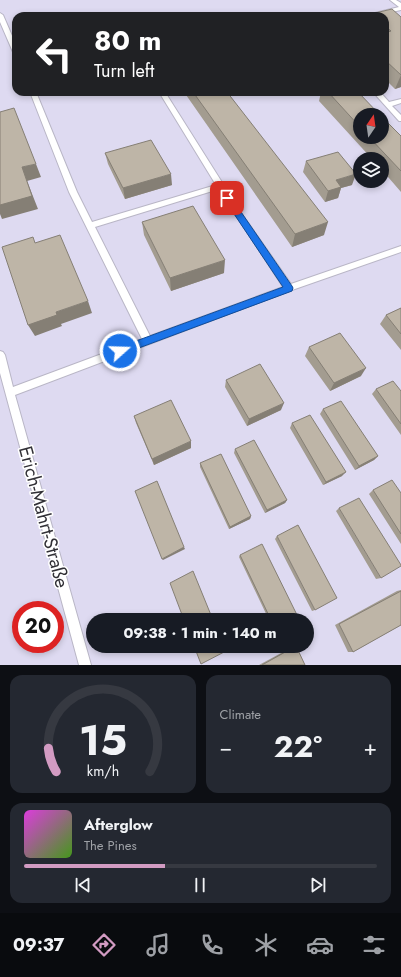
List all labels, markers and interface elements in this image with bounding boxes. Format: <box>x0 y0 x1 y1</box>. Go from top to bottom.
text: 80 m <box>94 20 161 61</box>
icon: left <box>28 28 80 80</box>
text: Turn left <box>94 58 154 84</box>
north arrow <box>353 108 389 144</box>
map controls <box>353 108 389 188</box>
button: layers <box>353 152 389 188</box>
pin <box>210 181 244 215</box>
icon: arrive <box>216 187 238 209</box>
position arrow <box>99 330 141 372</box>
street label: Erich-Mahrt-Straße <box>12 443 76 591</box>
speed limit sign: 20 <box>12 601 64 653</box>
text: 09:38 · 1 min · 140 m <box>123 622 277 644</box>
text: Climate <box>220 705 261 724</box>
text: 15 <box>79 710 127 771</box>
text: 22° <box>274 725 322 768</box>
text: − <box>220 731 232 763</box>
text: + <box>363 731 377 763</box>
text: km/h <box>87 761 119 781</box>
text: Afterglow <box>84 814 153 836</box>
text: The Pines <box>84 836 137 855</box>
icon: previous <box>72 874 94 896</box>
icon: pause <box>189 874 211 896</box>
icon: next <box>307 874 329 896</box>
icon: directions <box>90 931 118 959</box>
icon: music <box>144 931 172 959</box>
icon: phone <box>198 931 226 959</box>
icon: climate <box>252 931 280 959</box>
icon: car <box>306 931 334 959</box>
icon: filters <box>360 931 388 959</box>
text: 09:37 <box>13 932 64 958</box>

